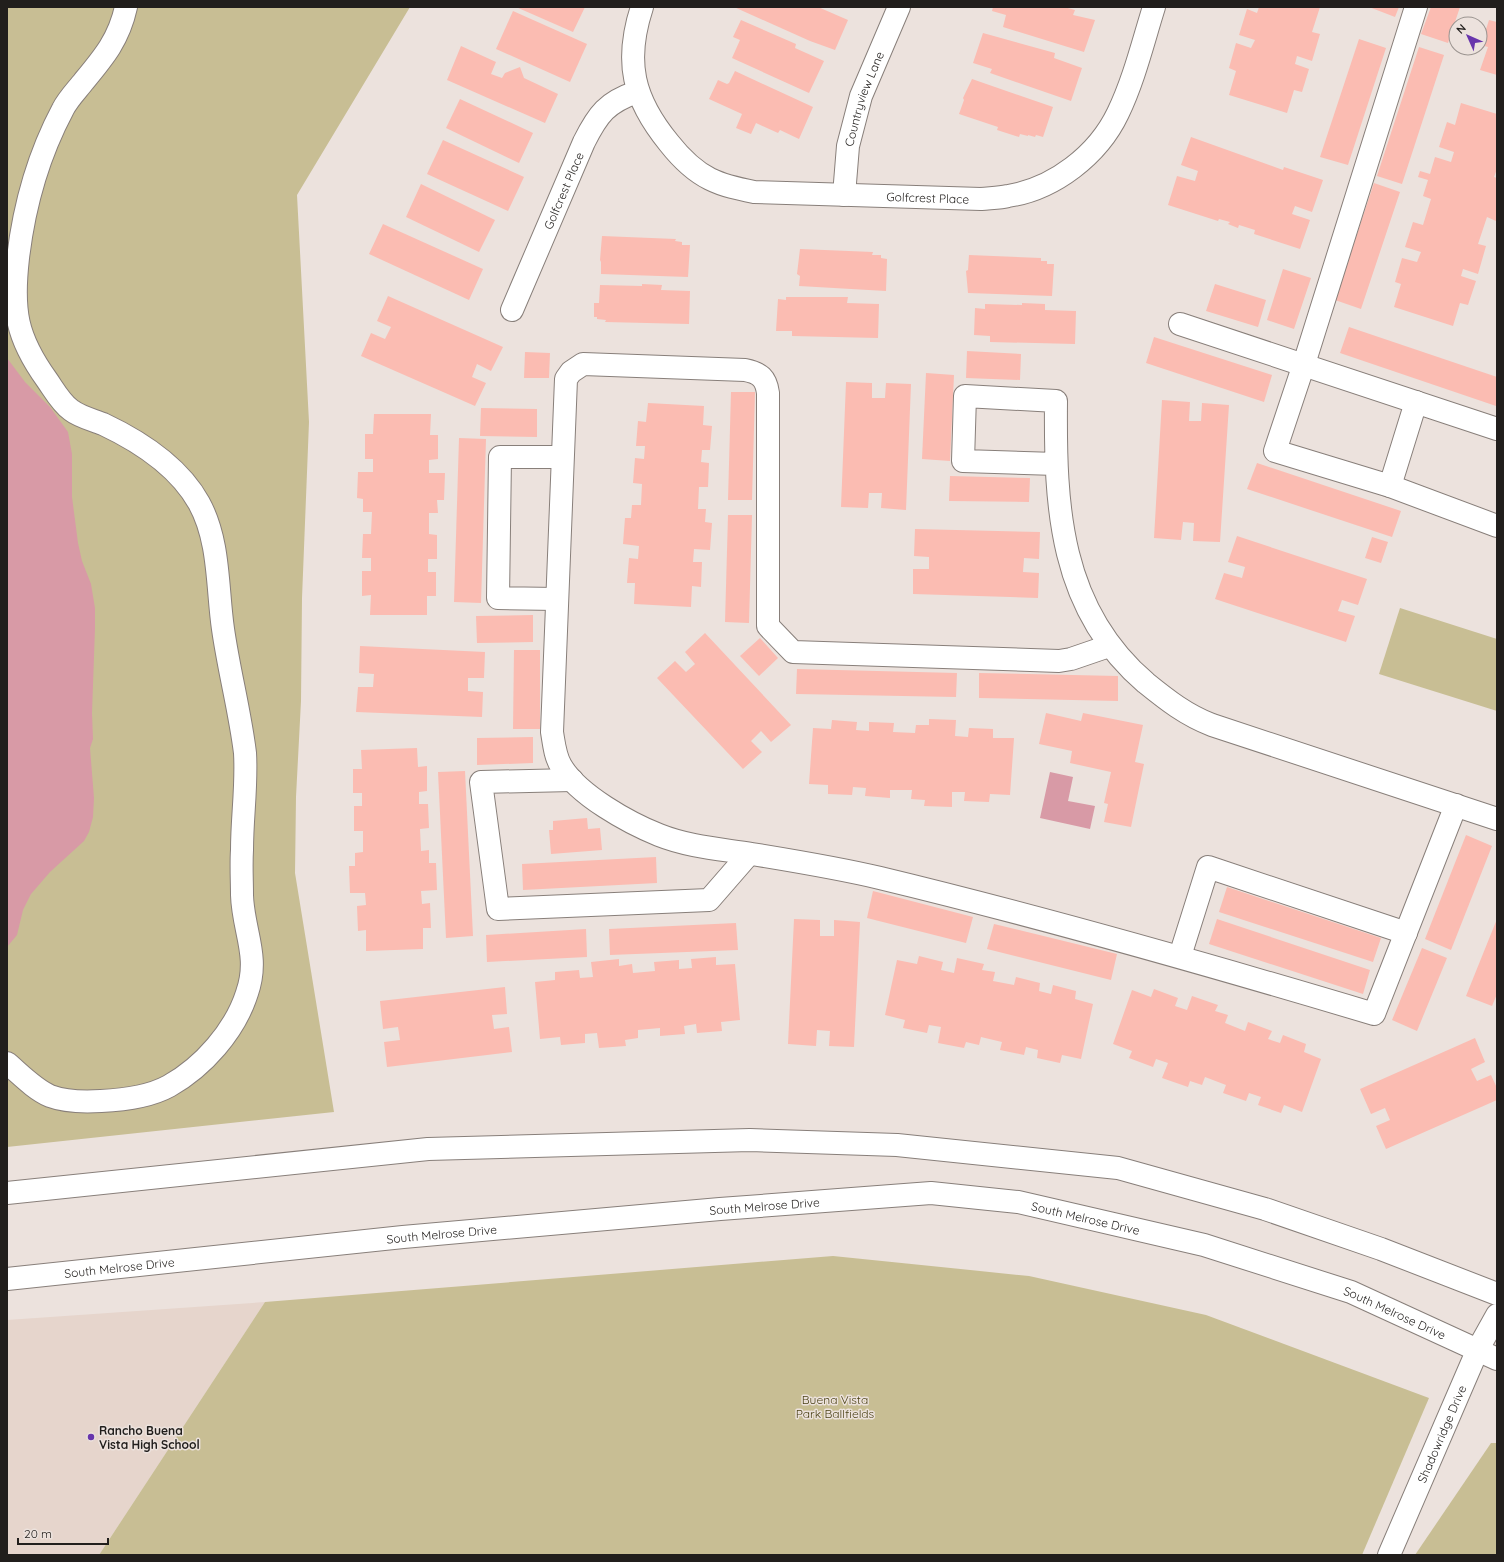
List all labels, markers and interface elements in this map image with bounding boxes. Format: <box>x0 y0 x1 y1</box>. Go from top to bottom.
north arrow <box>1448 16 1488 56</box>
text: N <box>1453 21 1469 37</box>
street label: Countryview Lane <box>841 49 887 148</box>
street label: Golfcrest Place <box>540 149 586 232</box>
street label: Golfcrest Place <box>886 189 970 206</box>
street label: South Melrose Drive <box>709 1194 820 1217</box>
street label: South Melrose Drive <box>1030 1198 1142 1237</box>
street label: South Melrose Drive <box>386 1221 498 1246</box>
street label: South Melrose Drive <box>64 1254 175 1280</box>
street label: South Melrose Drive <box>1342 1283 1448 1342</box>
street label: Shadowridge Drive <box>1414 1382 1469 1485</box>
park label: Buena Vista Park Ballfields <box>796 1392 875 1421</box>
place label: Rancho Buena Vista High School <box>99 1423 200 1452</box>
marker: Rancho Buena Vista High School <box>86 1432 96 1442</box>
scale bar <box>18 1520 108 1546</box>
text: 20 m <box>24 1526 52 1541</box>

